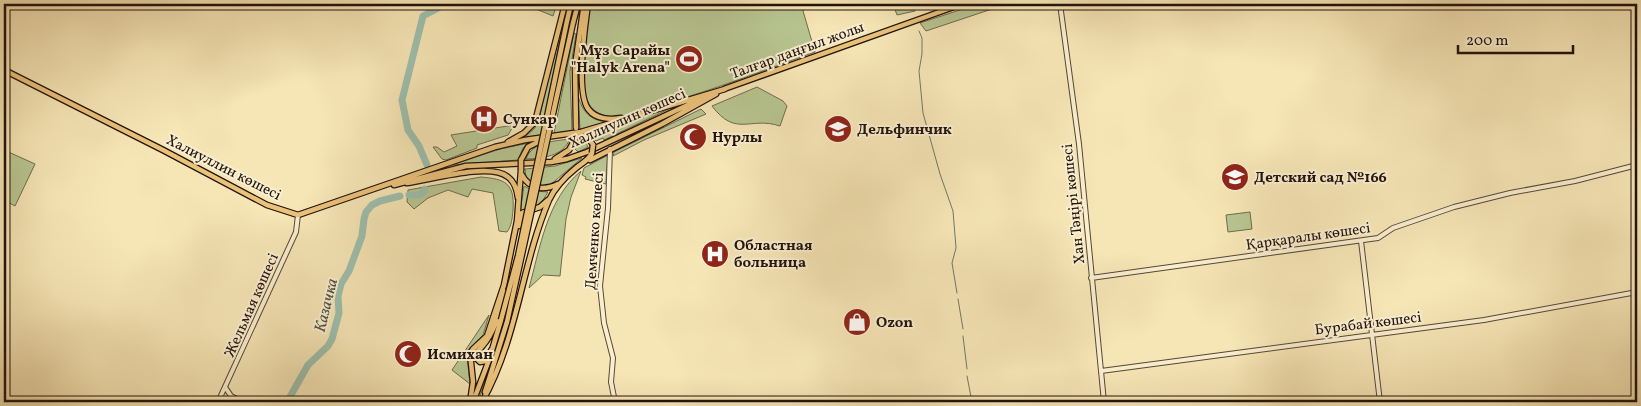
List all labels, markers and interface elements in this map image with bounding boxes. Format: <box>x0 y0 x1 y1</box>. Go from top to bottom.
street label: Талғар даңғыл жолы <box>728 17 868 85</box>
scale bar <box>1458 22 1574 54</box>
text: 200 m <box>1466 31 1509 52</box>
place label: Мұз Сарайы "Halyk Arena" <box>571 41 670 79</box>
sports icon: Мұз Сарайы "Halyk Arena" <box>674 44 704 74</box>
street label: Халлиулин көшесі <box>566 84 690 155</box>
hospital icon: Сункар <box>469 104 499 134</box>
place label: Сункар <box>503 110 557 131</box>
school or university icon: Дельфинчик <box>823 114 853 144</box>
place label: Дельфинчик <box>857 120 952 141</box>
mosque icon: Нурлы <box>678 122 708 152</box>
place label: Нурлы <box>712 128 763 149</box>
street label: Халиуллин көшесі <box>162 130 284 206</box>
street label: Хан Тәңірі көшесі <box>1058 143 1091 265</box>
school or university icon: Детский сад №166 <box>1220 162 1250 192</box>
place label: Детский сад №166 <box>1254 168 1387 189</box>
street label: Демченко көшесі <box>581 172 610 291</box>
street label: Қарқаралы көшесі <box>1244 218 1372 257</box>
place label: Областная больница <box>734 236 813 274</box>
hospital icon: Областная больница <box>700 239 730 269</box>
street label: Жельмая көшесі <box>220 250 285 361</box>
water label: Казачка <box>310 276 344 335</box>
shop icon: Ozon <box>842 307 872 337</box>
street label: Бурабай көшесі <box>1314 308 1423 341</box>
place label: Ozon <box>876 313 913 334</box>
mosque icon: Исмихан <box>393 339 423 369</box>
place label: Исмихан <box>427 345 493 366</box>

